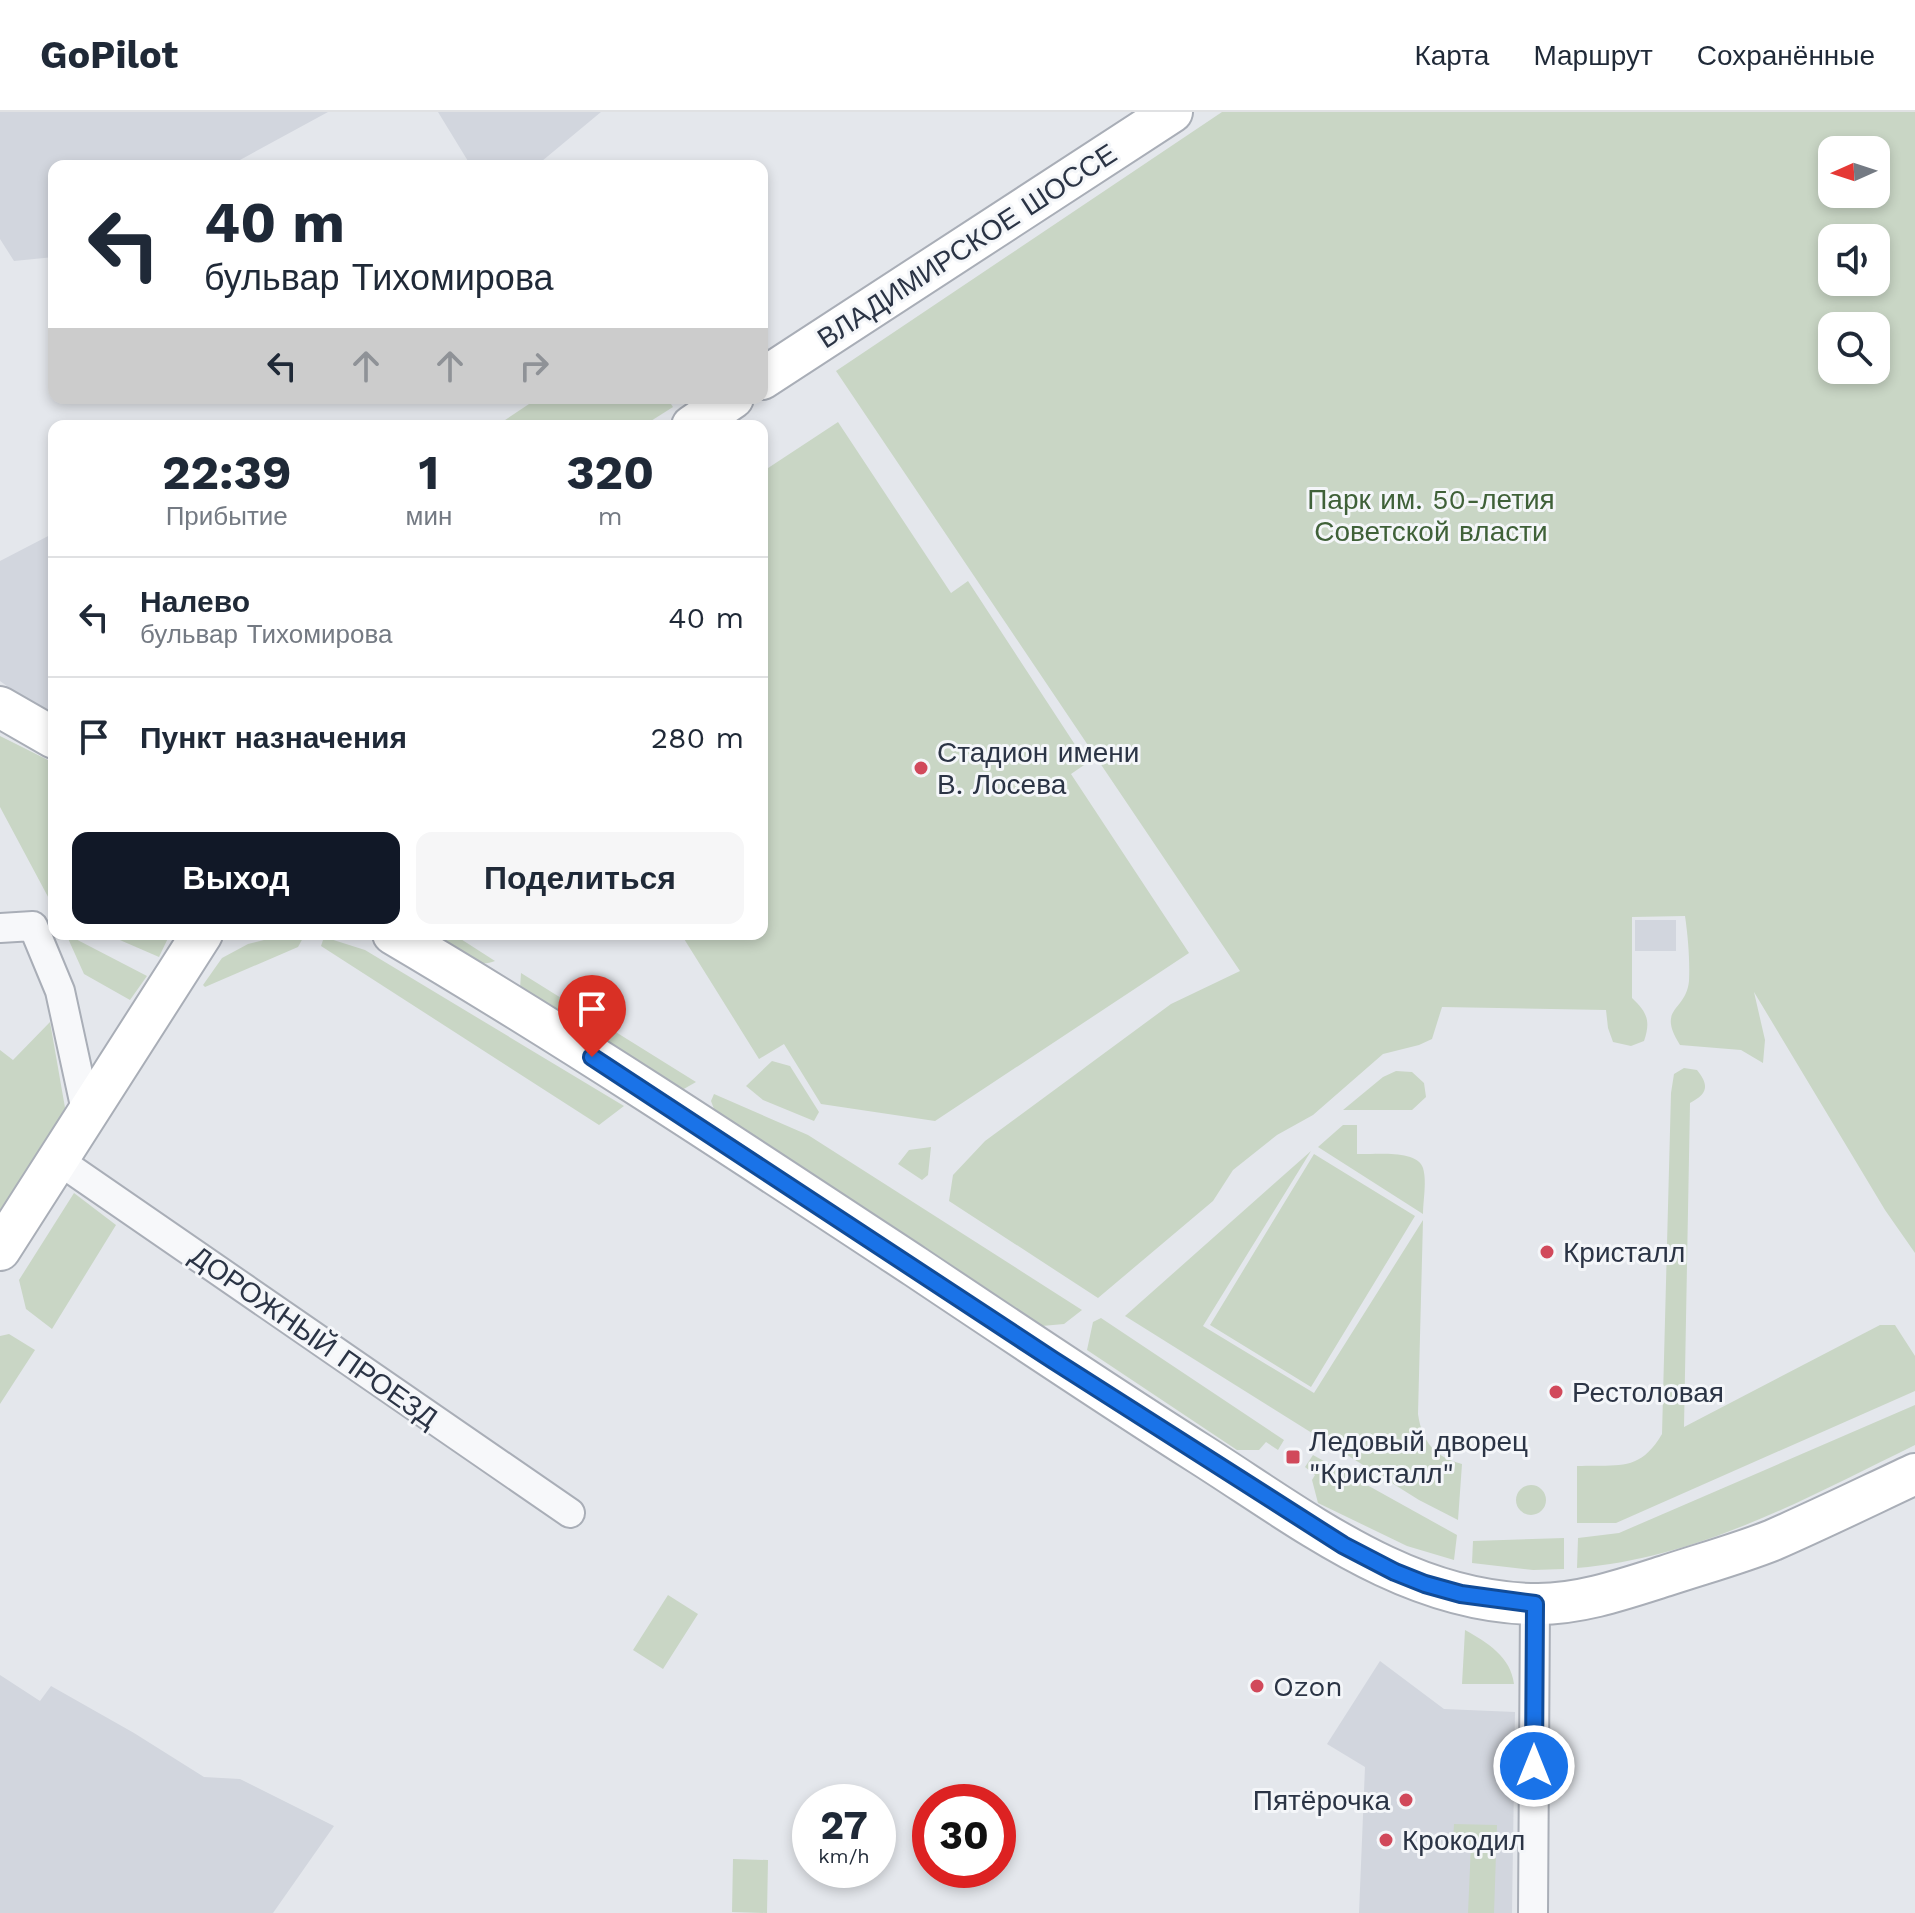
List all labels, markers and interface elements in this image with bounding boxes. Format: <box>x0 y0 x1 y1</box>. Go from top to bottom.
text: GoPilot <box>40 33 178 77</box>
text: Карта <box>1414 39 1489 72</box>
text: Маршрут <box>1533 39 1653 72</box>
text: Сохранённые <box>1697 39 1875 72</box>
north arrow <box>1818 136 1890 208</box>
map controls <box>1818 136 1890 384</box>
street label: ВЛАДИМИРСКОЕ ШОССЕ <box>811 137 1123 355</box>
text: 40 m <box>204 190 345 256</box>
icon: left <box>72 192 176 296</box>
button: sound <box>1818 224 1890 296</box>
text: бульвар Тихомирова <box>204 257 554 299</box>
button: search <box>1818 312 1890 384</box>
icon: left <box>260 344 304 388</box>
icon: ahead <box>344 344 388 388</box>
icon: ahead <box>428 344 472 388</box>
icon: right <box>512 344 556 388</box>
text: 22:39 <box>162 444 292 501</box>
text: 1 <box>419 444 439 501</box>
text: 320 <box>566 444 654 501</box>
park label: Парк им. 50-летия Советской власти <box>1307 483 1555 548</box>
text: Прибытие <box>166 501 288 531</box>
text: мин <box>406 501 452 531</box>
text: m <box>598 501 623 531</box>
text: Налево <box>140 584 250 619</box>
icon: left <box>72 595 116 639</box>
text: 40 m <box>668 600 744 635</box>
text: бульвар Тихомирова <box>140 619 393 649</box>
icon: arrive <box>72 715 116 759</box>
text: Пункт назначения <box>140 720 407 755</box>
text: 280 m <box>651 720 744 755</box>
place label: Стадион имени В. Лосева <box>937 736 1139 801</box>
marker: Стадион имени В. Лосева <box>912 759 930 777</box>
button: Выход <box>72 832 400 924</box>
button: Поделиться <box>416 832 744 924</box>
pin <box>558 975 626 1057</box>
icon: arrive <box>570 987 614 1031</box>
place label: Кристалл <box>1563 1236 1685 1269</box>
street label: ДОРОЖНЫЙ ПРОЕЗД <box>184 1239 444 1435</box>
marker: Кристалл <box>1538 1243 1556 1261</box>
place label: Рестоловая <box>1572 1376 1724 1409</box>
marker: Рестоловая <box>1547 1383 1565 1401</box>
place label: Ледовый дворец "Кристалл" <box>1309 1425 1528 1490</box>
marker: Ледовый дворец "Кристалл" <box>1284 1448 1302 1466</box>
place label: Ozon <box>1273 1670 1343 1703</box>
marker: Ozon <box>1248 1677 1266 1695</box>
position arrow <box>1492 1724 1576 1808</box>
speed limit sign: 30 <box>912 1784 1016 1888</box>
place label: Пятёрочка <box>1253 1784 1390 1817</box>
marker: Пятёрочка <box>1397 1791 1415 1809</box>
text: 27 <box>820 1802 868 1849</box>
place label: Крокодил <box>1402 1824 1525 1857</box>
marker: Крокодил <box>1377 1831 1395 1849</box>
text: km/h <box>818 1844 870 1868</box>

